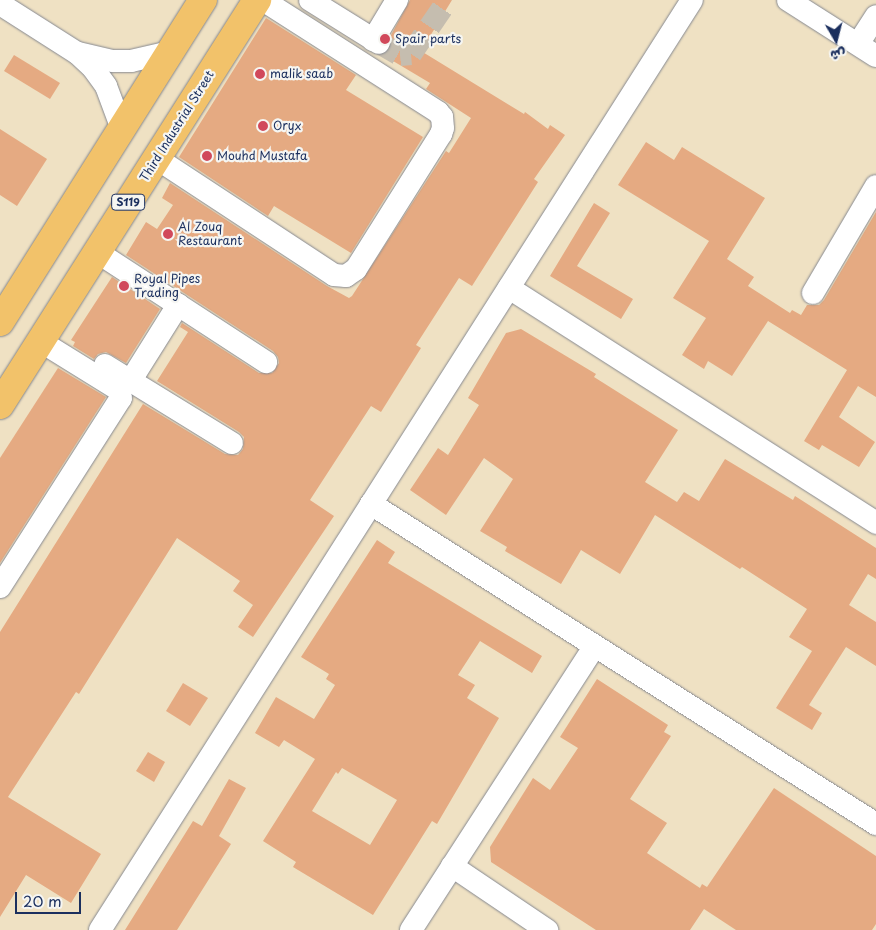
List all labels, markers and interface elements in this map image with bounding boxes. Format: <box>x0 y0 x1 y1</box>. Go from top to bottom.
north arrow <box>811 15 861 65</box>
place label: Spair parts <box>395 32 460 46</box>
marker: Spair parts <box>379 33 391 45</box>
text: ش <box>829 44 847 67</box>
place label: malik saab <box>270 67 334 81</box>
street label: Third Industrial Street <box>137 68 217 184</box>
marker: malik saab <box>254 68 266 80</box>
place label: Oryx <box>273 119 301 133</box>
marker: Oryx <box>257 120 269 132</box>
place label: Mouhd Mustafa <box>217 149 308 163</box>
marker: Mouhd Mustafa <box>201 150 213 162</box>
road number: S119 <box>110 193 146 210</box>
place label: Al Zouq Restaurant <box>178 220 242 248</box>
marker: Al Zouq Restaurant <box>162 228 174 240</box>
place label: Royal Pipes Trading <box>134 272 200 300</box>
marker: Royal Pipes Trading <box>118 280 130 292</box>
scale bar <box>18 882 84 914</box>
text: 20 m <box>23 889 62 912</box>

